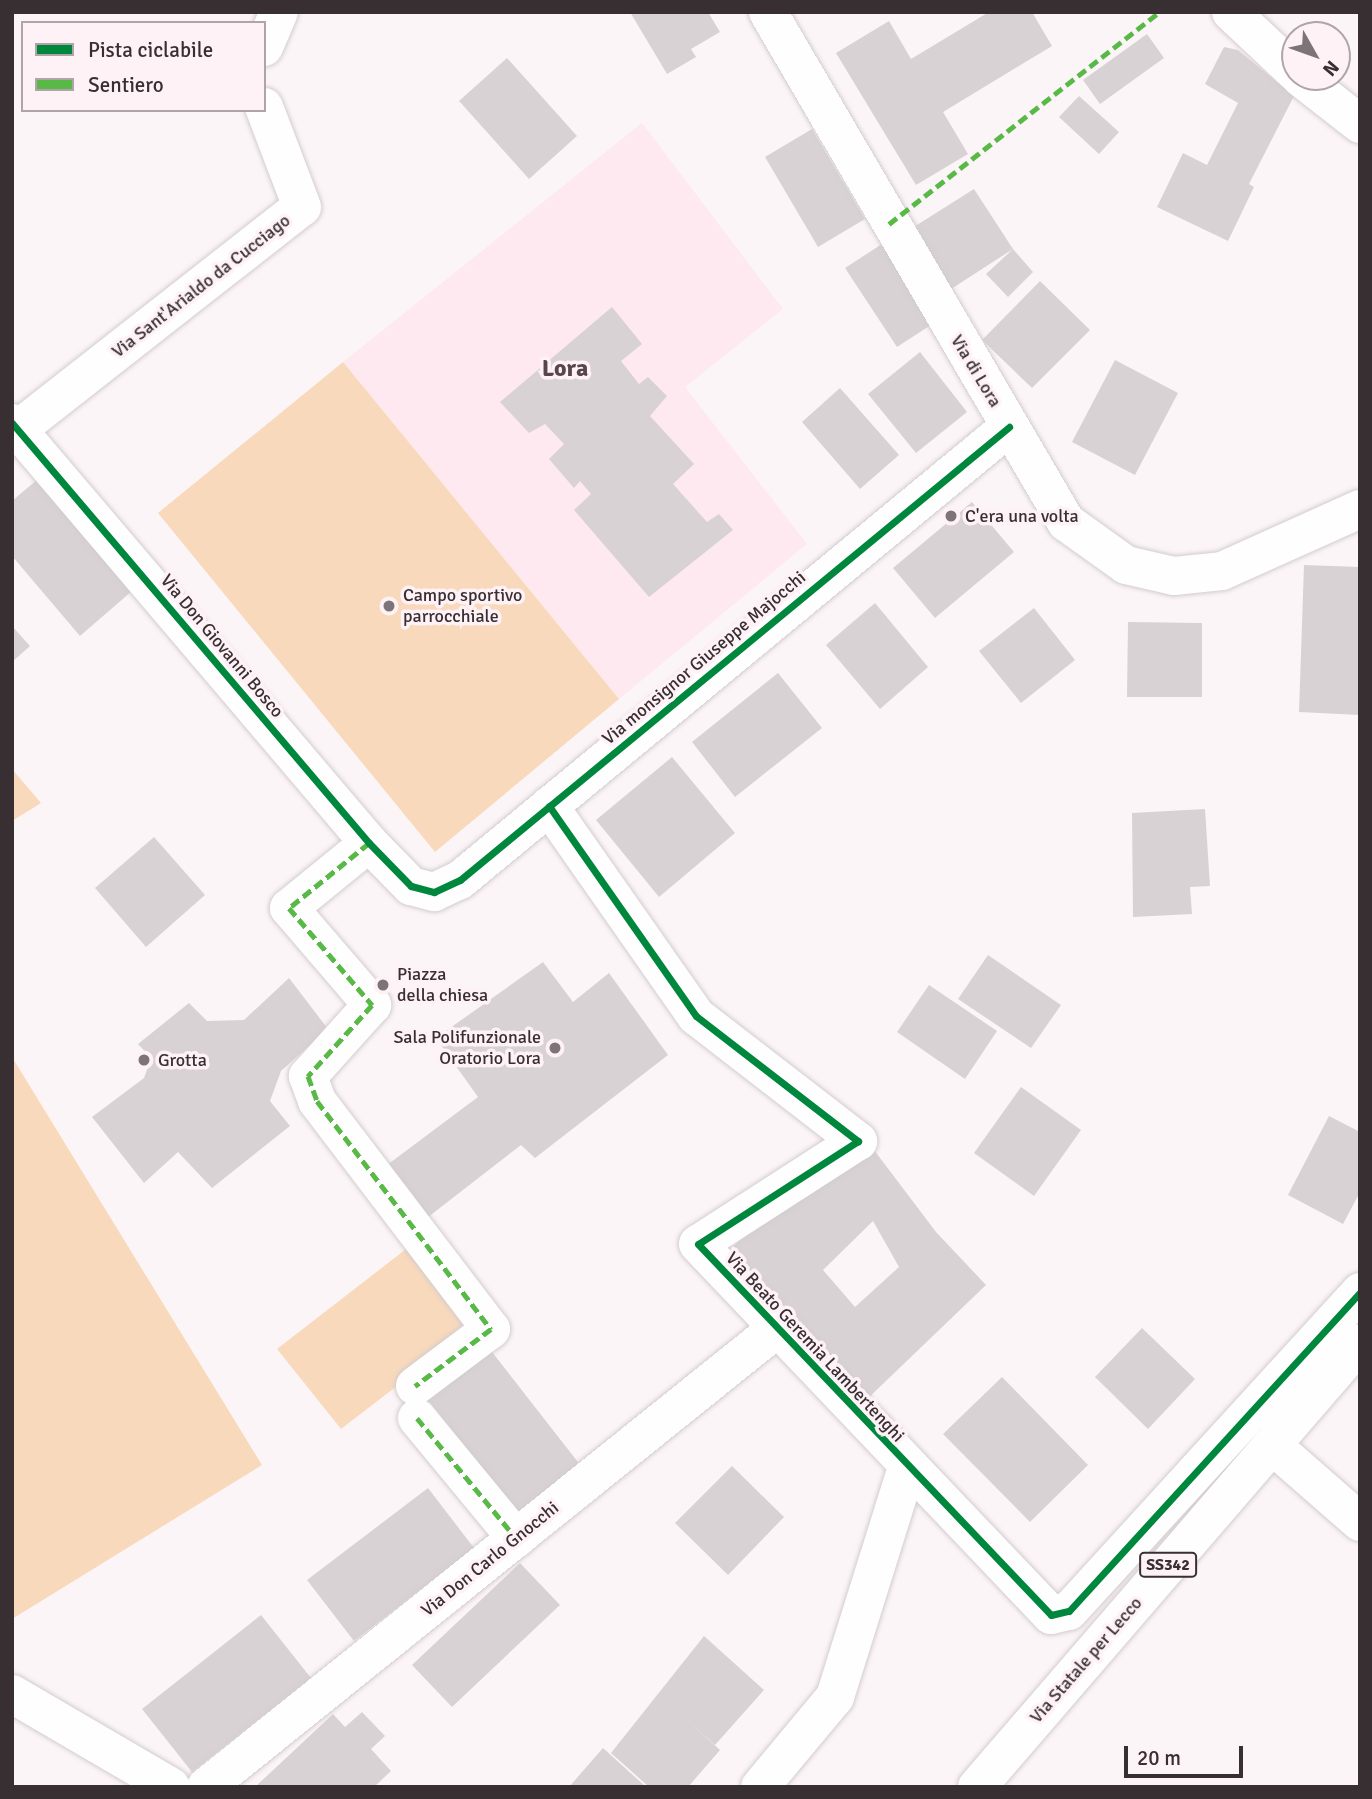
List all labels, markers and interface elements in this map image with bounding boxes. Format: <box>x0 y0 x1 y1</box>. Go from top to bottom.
legend <box>21 21 266 112</box>
north arrow <box>1281 21 1351 91</box>
text: Pista ciclabile <box>88 37 213 63</box>
text: N <box>1317 55 1344 81</box>
text: Sentiero <box>88 72 164 98</box>
street label: Via Sant'Arialdo da Cucciago <box>108 210 294 362</box>
street label: Via di Lora <box>946 331 1006 411</box>
district label: Lora <box>542 355 588 383</box>
place label: C'era una volta <box>965 505 1079 527</box>
marker: C'era una volta <box>943 508 959 524</box>
street label: Via monsignor Giuseppe Majocchi <box>598 567 810 749</box>
street label: Via Don Giovanni Bosco <box>156 570 288 722</box>
place label: Campo sportivo parrocchiale <box>403 585 522 628</box>
marker: Campo sportivo parrocchiale <box>381 598 397 614</box>
place label: Piazza della chiesa <box>397 964 488 1006</box>
marker: Piazza della chiesa <box>375 977 391 993</box>
place label: Sala Polifunzionale Oratorio Lora <box>393 1027 541 1070</box>
marker: Sala Polifunzionale Oratorio Lora <box>547 1040 563 1056</box>
place label: Grotta <box>158 1049 207 1071</box>
marker: Grotta <box>136 1052 152 1068</box>
street label: Via Beato Geremia Lambertenghi <box>721 1247 909 1447</box>
street label: Via Don Carlo Gnocchi <box>417 1497 563 1621</box>
road number: SS342 <box>1138 1553 1198 1578</box>
street label: Via Statale per Lecco <box>1025 1592 1147 1728</box>
scale bar <box>1127 1732 1246 1776</box>
text: 20 m <box>1137 1745 1181 1771</box>

